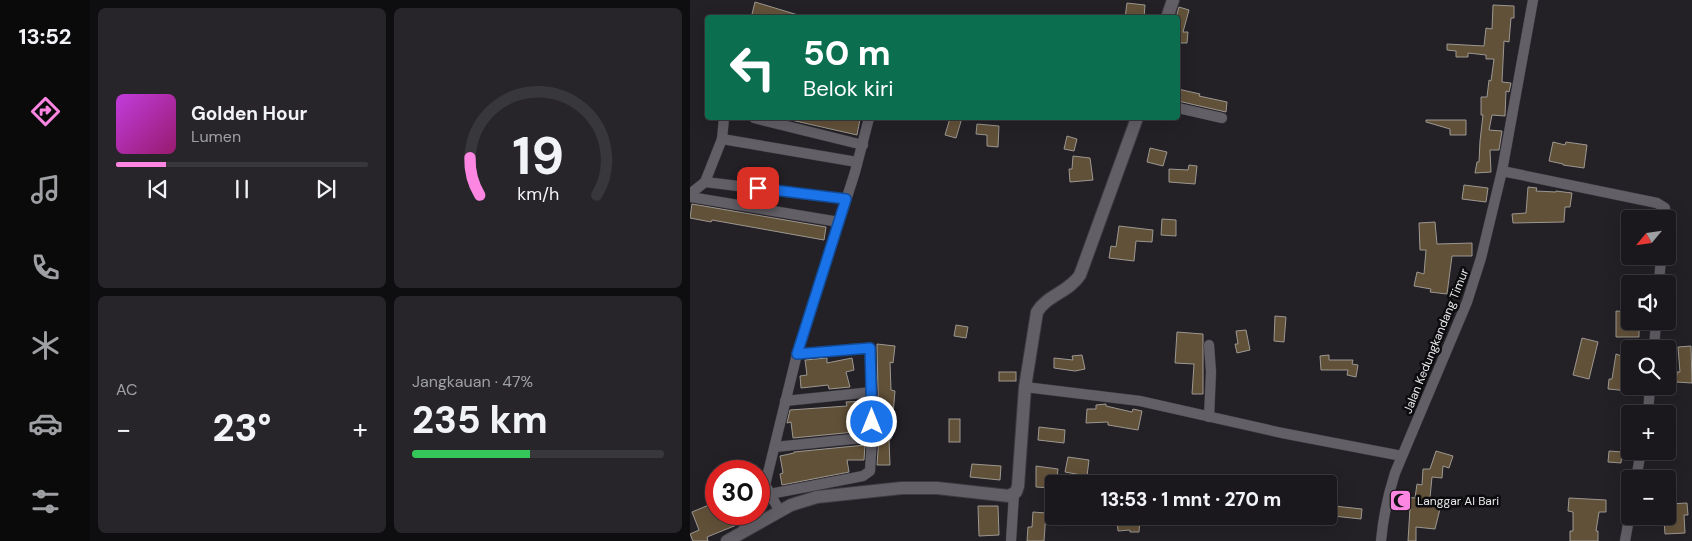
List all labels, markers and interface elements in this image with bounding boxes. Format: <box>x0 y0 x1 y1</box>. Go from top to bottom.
text: 13:52 <box>18 22 72 51</box>
text: 50 m <box>803 30 891 76</box>
icon: left <box>720 35 785 100</box>
text: Belok kiri <box>803 74 893 103</box>
icon: directions <box>28 94 63 129</box>
text: Golden Hour <box>191 101 307 126</box>
text: 19 <box>512 122 564 190</box>
text: Lumen <box>191 126 241 147</box>
pin <box>737 167 779 209</box>
icon: music <box>28 172 63 207</box>
icon: arrive <box>744 174 772 202</box>
icon: previous <box>144 175 172 203</box>
icon: pause <box>228 175 256 203</box>
icon: next <box>312 175 340 203</box>
text: km/h <box>517 182 559 206</box>
north arrow <box>1621 210 1676 265</box>
map controls <box>1621 210 1676 525</box>
icon: phone <box>28 250 63 285</box>
street label: Jalan Kedungkandang Timur <box>1400 266 1473 416</box>
button: sound <box>1621 275 1676 330</box>
icon: climate <box>28 328 63 363</box>
button: search <box>1621 340 1676 395</box>
text: Jangkauan · 47% <box>412 371 533 392</box>
text: AC <box>116 379 137 400</box>
text: 235 km <box>412 395 548 445</box>
position arrow <box>845 395 897 447</box>
text: 23° <box>213 403 271 453</box>
button: + <box>1621 405 1676 460</box>
icon: car <box>28 406 63 441</box>
text: − <box>116 411 131 448</box>
text: + <box>353 411 368 448</box>
speed limit sign: 30 <box>705 460 770 525</box>
button: − <box>1621 470 1676 525</box>
icon: filters <box>28 484 63 519</box>
text: 13:53 · 1 mnt · 270 m <box>1101 487 1281 512</box>
mosque icon: Langgar Al Bari <box>1389 489 1413 513</box>
place label: Langgar Al Bari <box>1417 493 1499 509</box>

